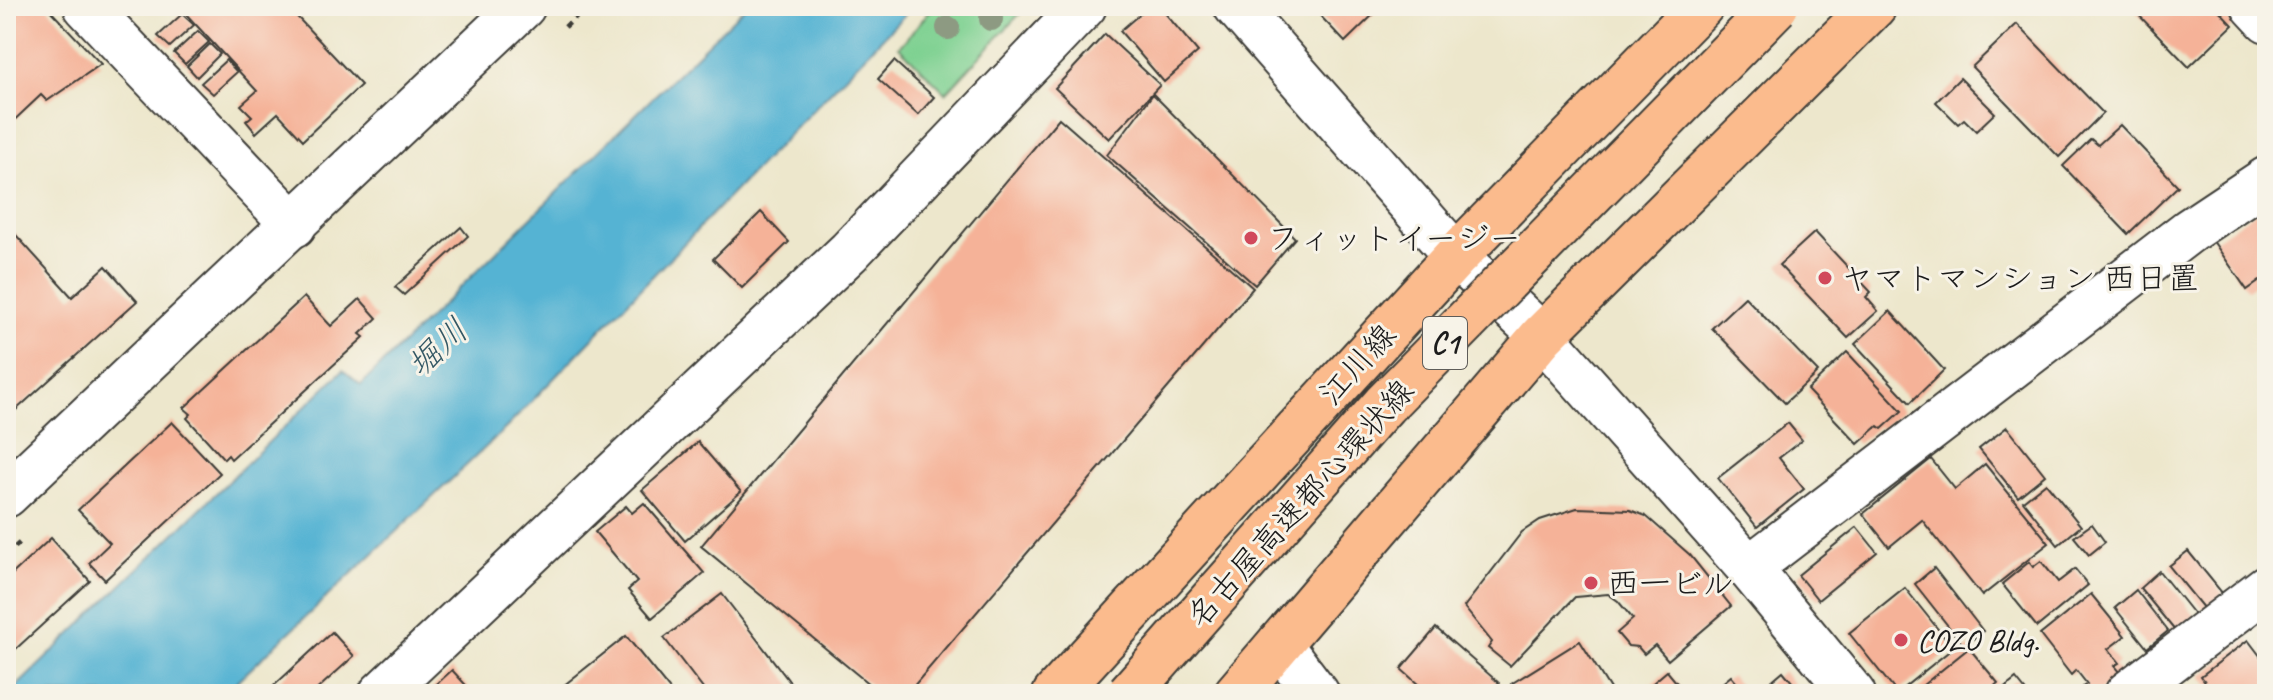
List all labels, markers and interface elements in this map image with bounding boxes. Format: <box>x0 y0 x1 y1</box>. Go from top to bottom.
place label: フィットイージー <box>1267 218 1521 259</box>
marker: フィットイージー <box>1242 229 1260 247</box>
place label: ヤマトマンション 西日置 <box>1841 258 2199 299</box>
marker: ヤマトマンション 西日置 <box>1816 269 1834 287</box>
water label: 堀川 <box>398 308 477 386</box>
street label: 江川線 <box>1310 315 1405 414</box>
road number: C1 <box>1423 317 1467 369</box>
street label: 名古屋高速都心環状線 <box>1178 371 1423 636</box>
place label: 西一ビル <box>1607 563 1734 604</box>
marker: 西一ビル <box>1582 574 1600 592</box>
place label: COZO Bldg. <box>1917 620 2040 661</box>
marker: COZO Bldg. <box>1892 631 1910 649</box>

